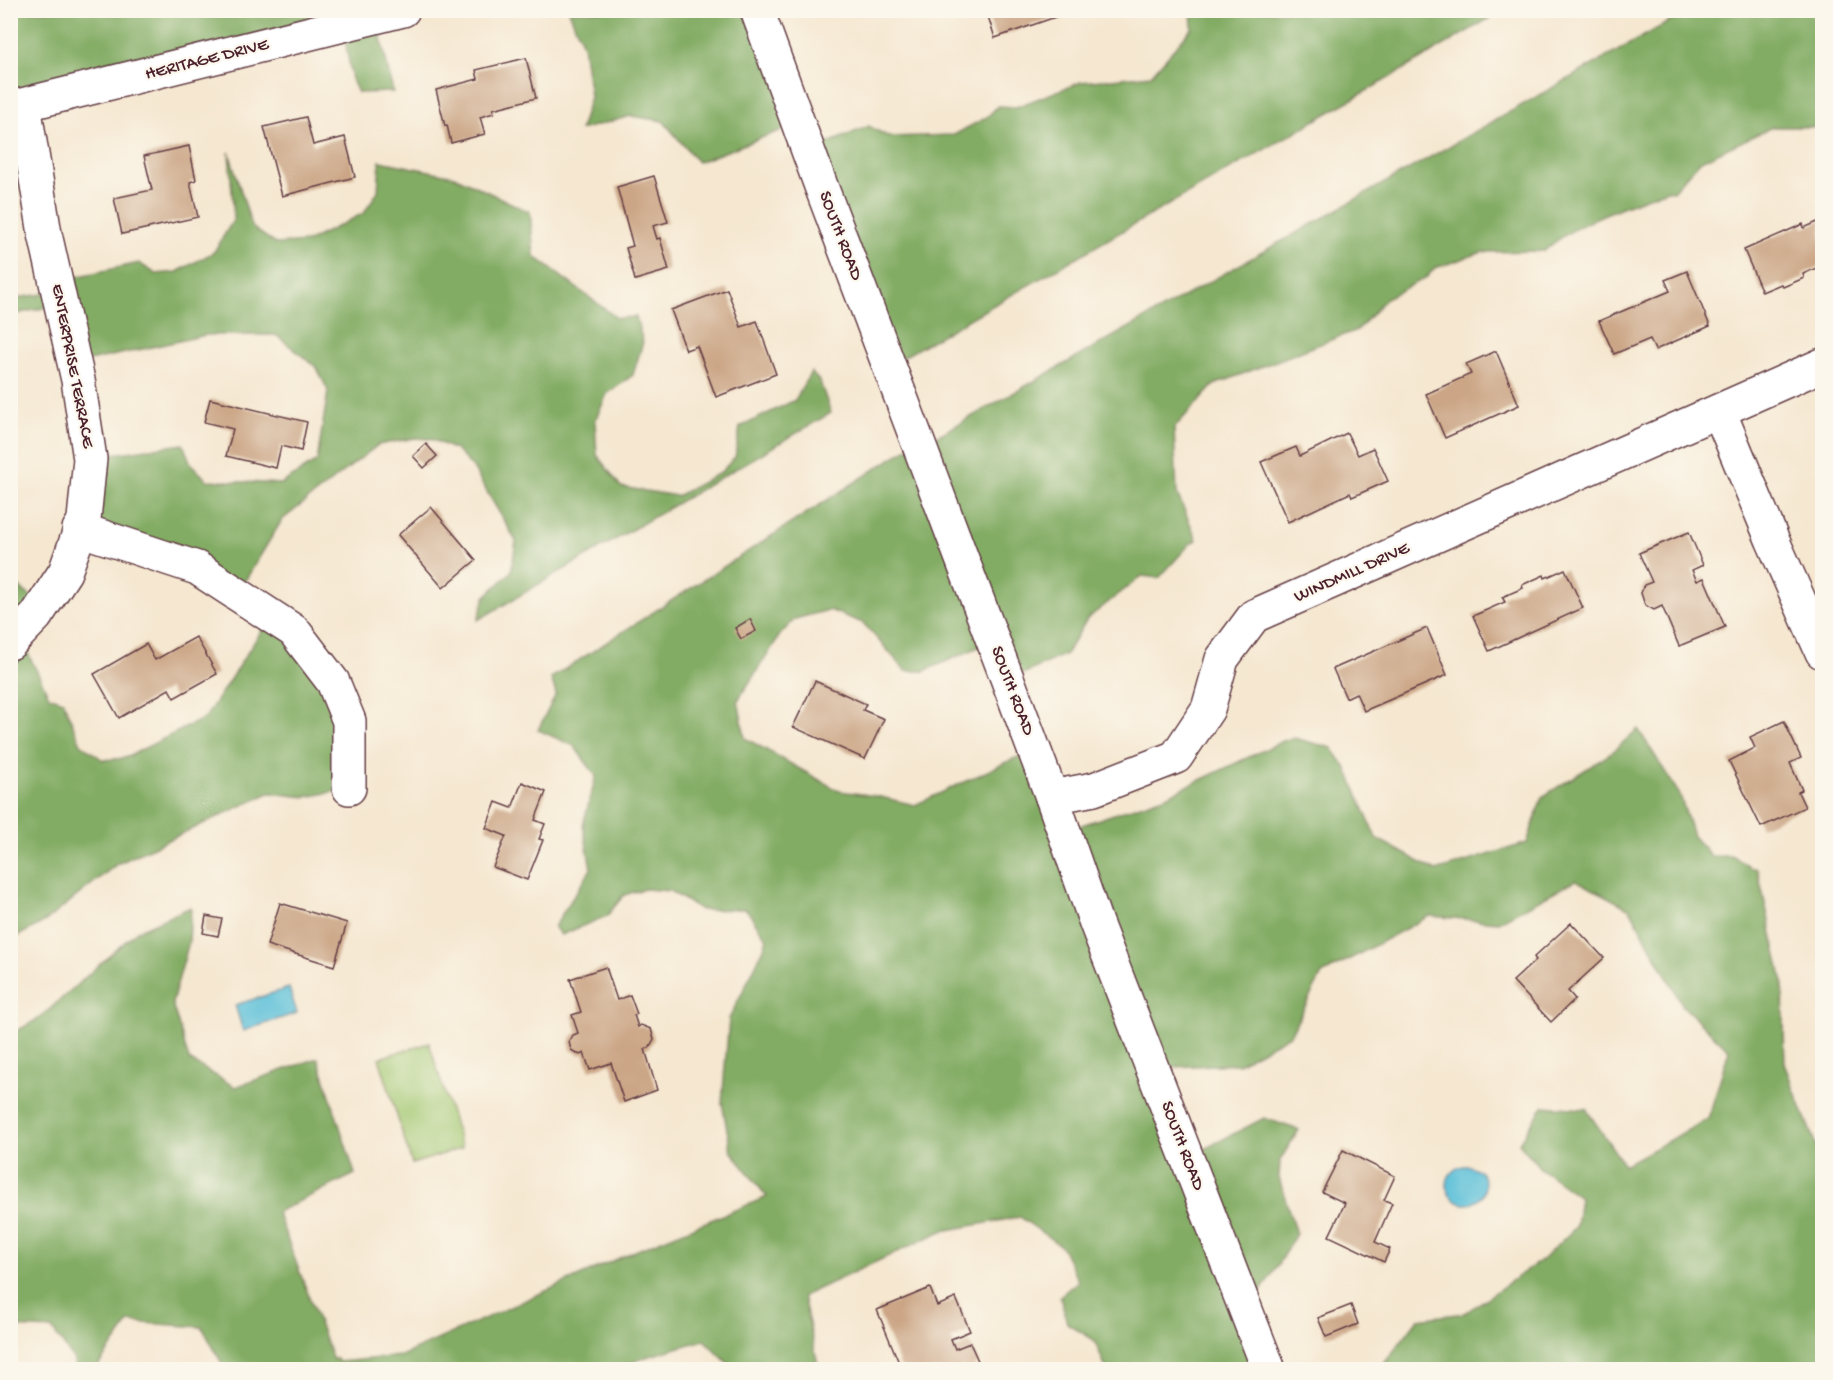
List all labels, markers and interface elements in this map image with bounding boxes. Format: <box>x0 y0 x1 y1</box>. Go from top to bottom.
street label: HERITAGE DRIVE <box>143 34 272 85</box>
street label: SOUTH ROAD <box>813 189 867 284</box>
street label: ENTERPRISE TERRACE <box>46 282 98 451</box>
street label: WINDMILL DRIVE <box>1291 538 1414 608</box>
street label: SOUTH ROAD <box>985 644 1039 739</box>
street label: SOUTH ROAD <box>1155 1099 1209 1194</box>

